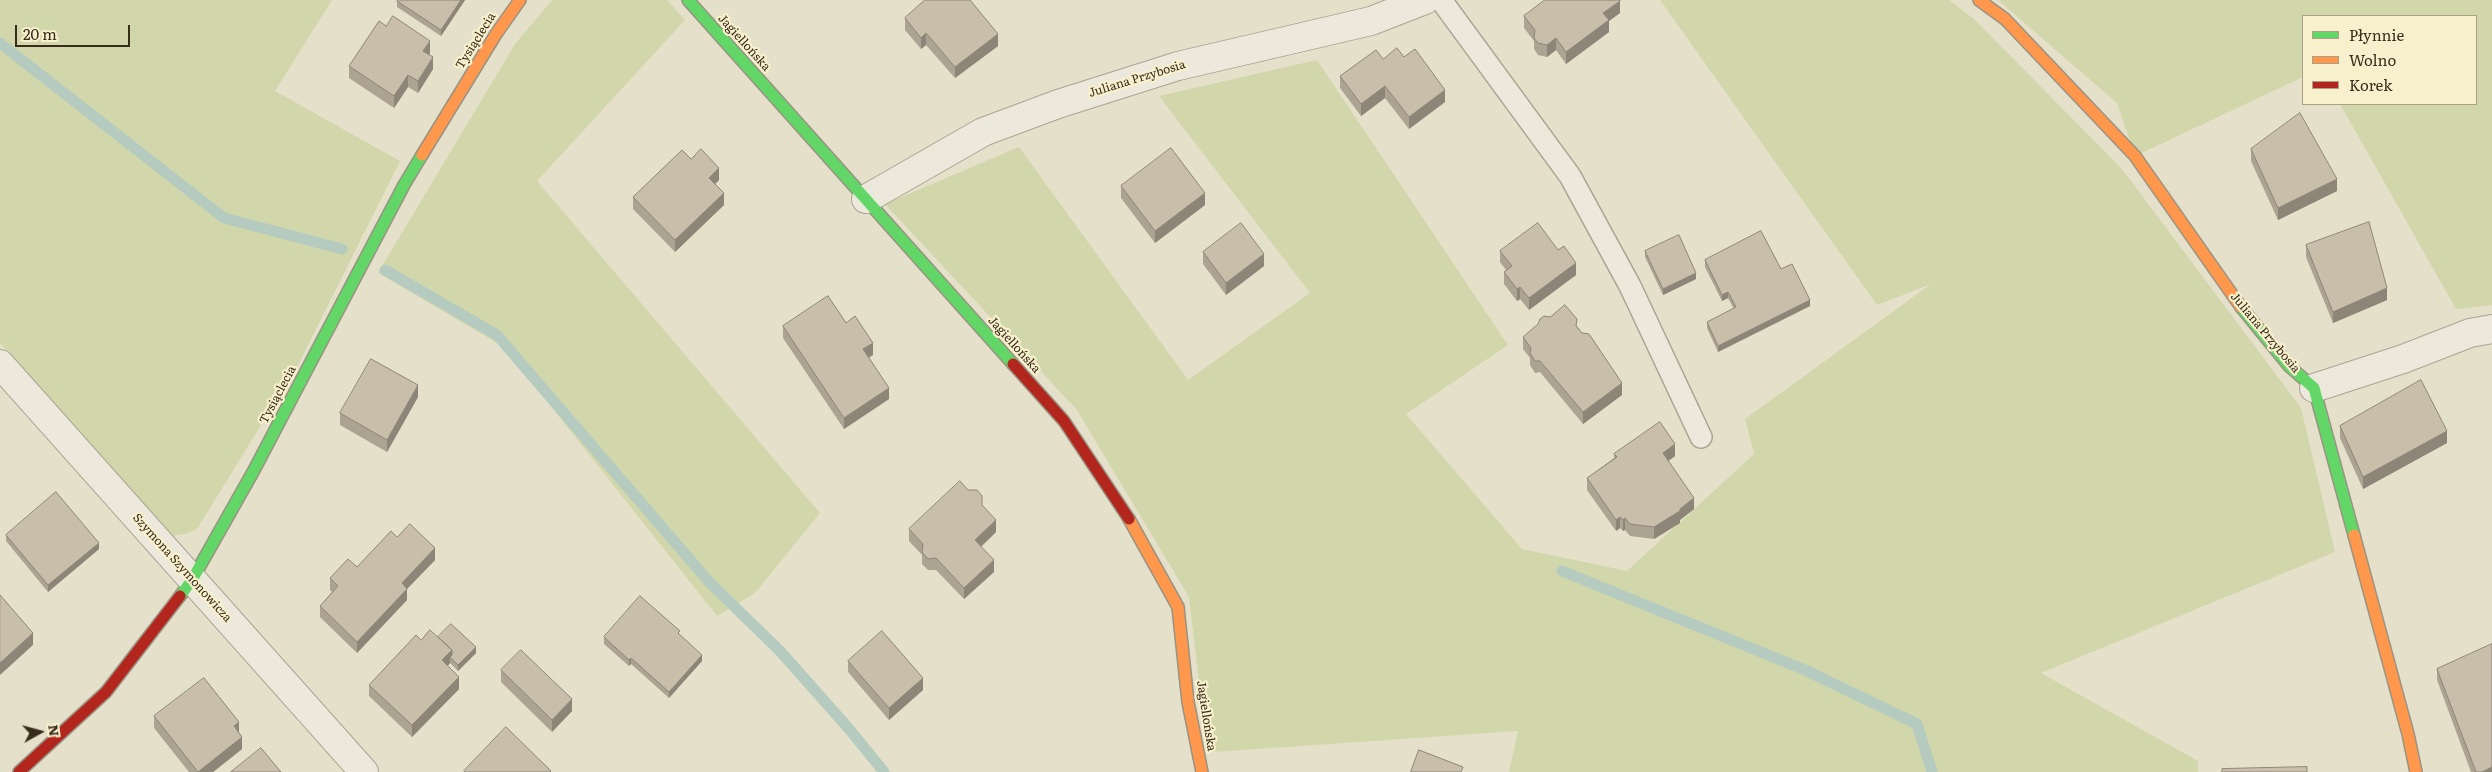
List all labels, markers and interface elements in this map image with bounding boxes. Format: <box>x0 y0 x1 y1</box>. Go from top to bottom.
street label: Tysiąclecia <box>453 10 499 72</box>
street label: Jagiellońska <box>715 12 773 74</box>
scale bar <box>18 15 132 47</box>
legend <box>2302 15 2477 105</box>
text: 20 m <box>23 22 57 45</box>
text: Płynnie <box>2349 23 2404 46</box>
text: Wolno <box>2349 48 2396 71</box>
street label: Juliana Przybosia <box>1087 57 1187 101</box>
text: Korek <box>2349 73 2392 96</box>
street label: Juliana Przybosia <box>2227 290 2303 376</box>
street label: Jagiellońska <box>985 314 1043 376</box>
street label: Tysiąclecia <box>257 364 299 426</box>
street label: Szymona Szymonowicza <box>129 511 235 625</box>
street label: Jagiellońska <box>1193 680 1219 752</box>
north arrow <box>15 707 65 757</box>
text: N <box>44 723 66 737</box>

